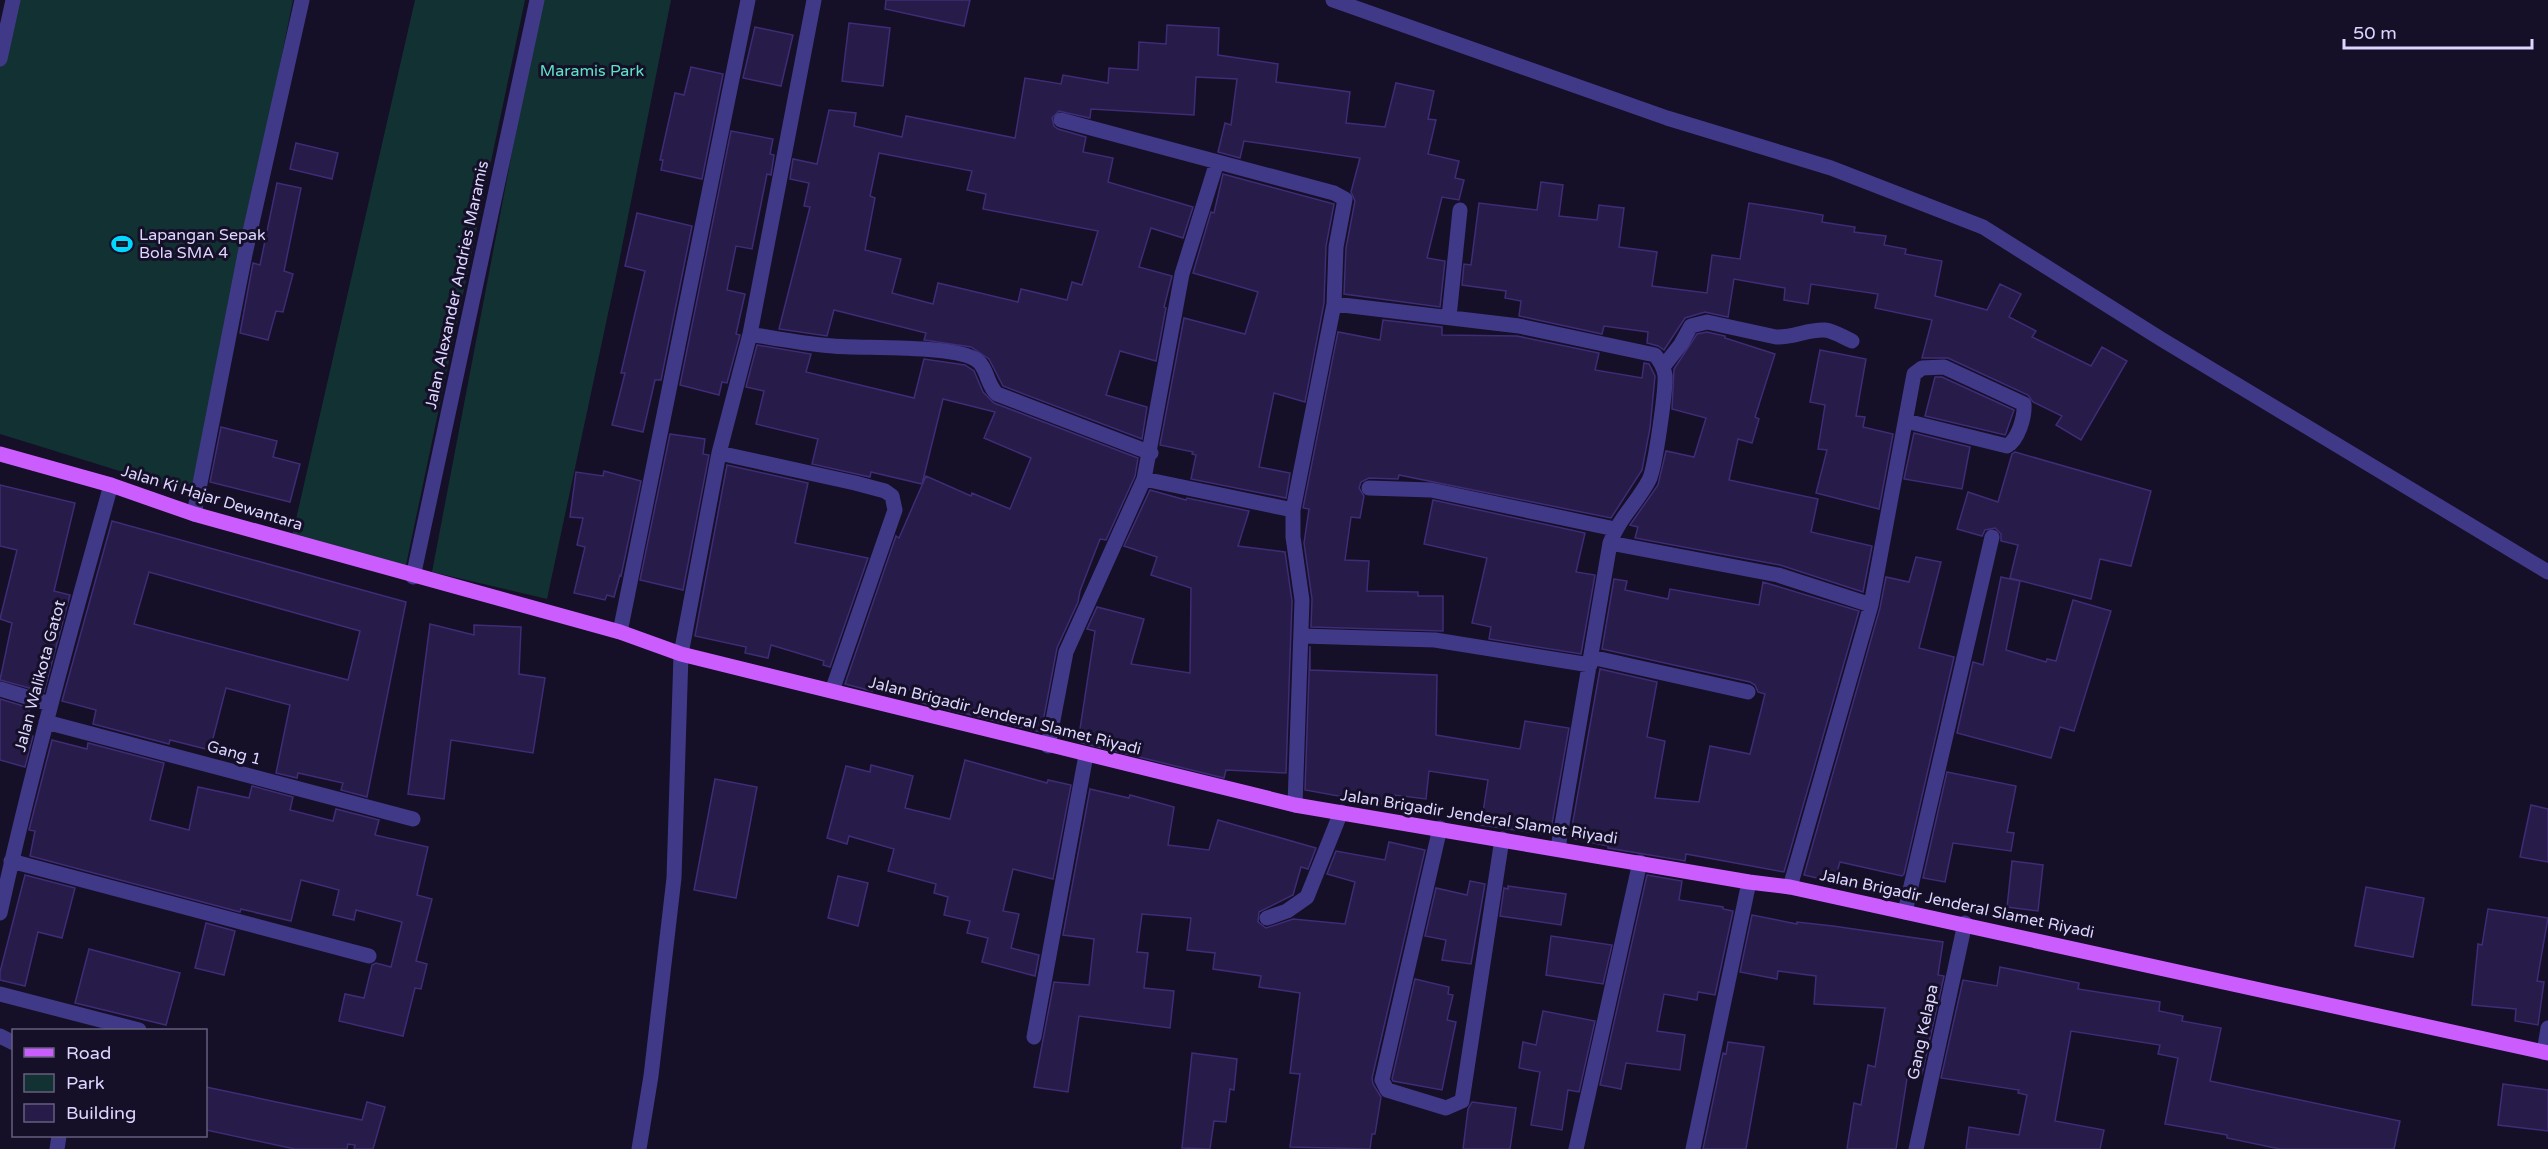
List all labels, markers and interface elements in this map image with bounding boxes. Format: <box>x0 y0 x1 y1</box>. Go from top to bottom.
scale bar <box>2344 12 2532 50</box>
text: 50 m <box>2353 22 2397 44</box>
park label: Maramis Park <box>540 61 644 81</box>
street label: Jalan Alexander Andries Maramis <box>421 159 493 411</box>
place label: Lapangan Sepak Bola SMA 4 <box>139 225 266 263</box>
sports icon: Lapangan Sepak Bola SMA 4 <box>110 232 134 256</box>
street label: Jalan Ki Hajar Dewantara <box>119 461 305 535</box>
street label: Jalan Walikota Gatot <box>10 598 70 754</box>
street label: Jalan Brigadir Jenderal Slamet Riyadi <box>867 672 1143 760</box>
street label: Gang 1 <box>205 736 263 770</box>
street label: Jalan Brigadir Jenderal Slamet Riyadi <box>1339 785 1619 849</box>
street label: Jalan Brigadir Jenderal Slamet Riyadi <box>1818 865 2096 943</box>
street label: Gang Kelapa <box>1903 983 1943 1081</box>
legend <box>12 1029 207 1137</box>
text: Road <box>66 1042 111 1064</box>
text: Park <box>66 1072 105 1094</box>
text: Building <box>66 1102 136 1124</box>

